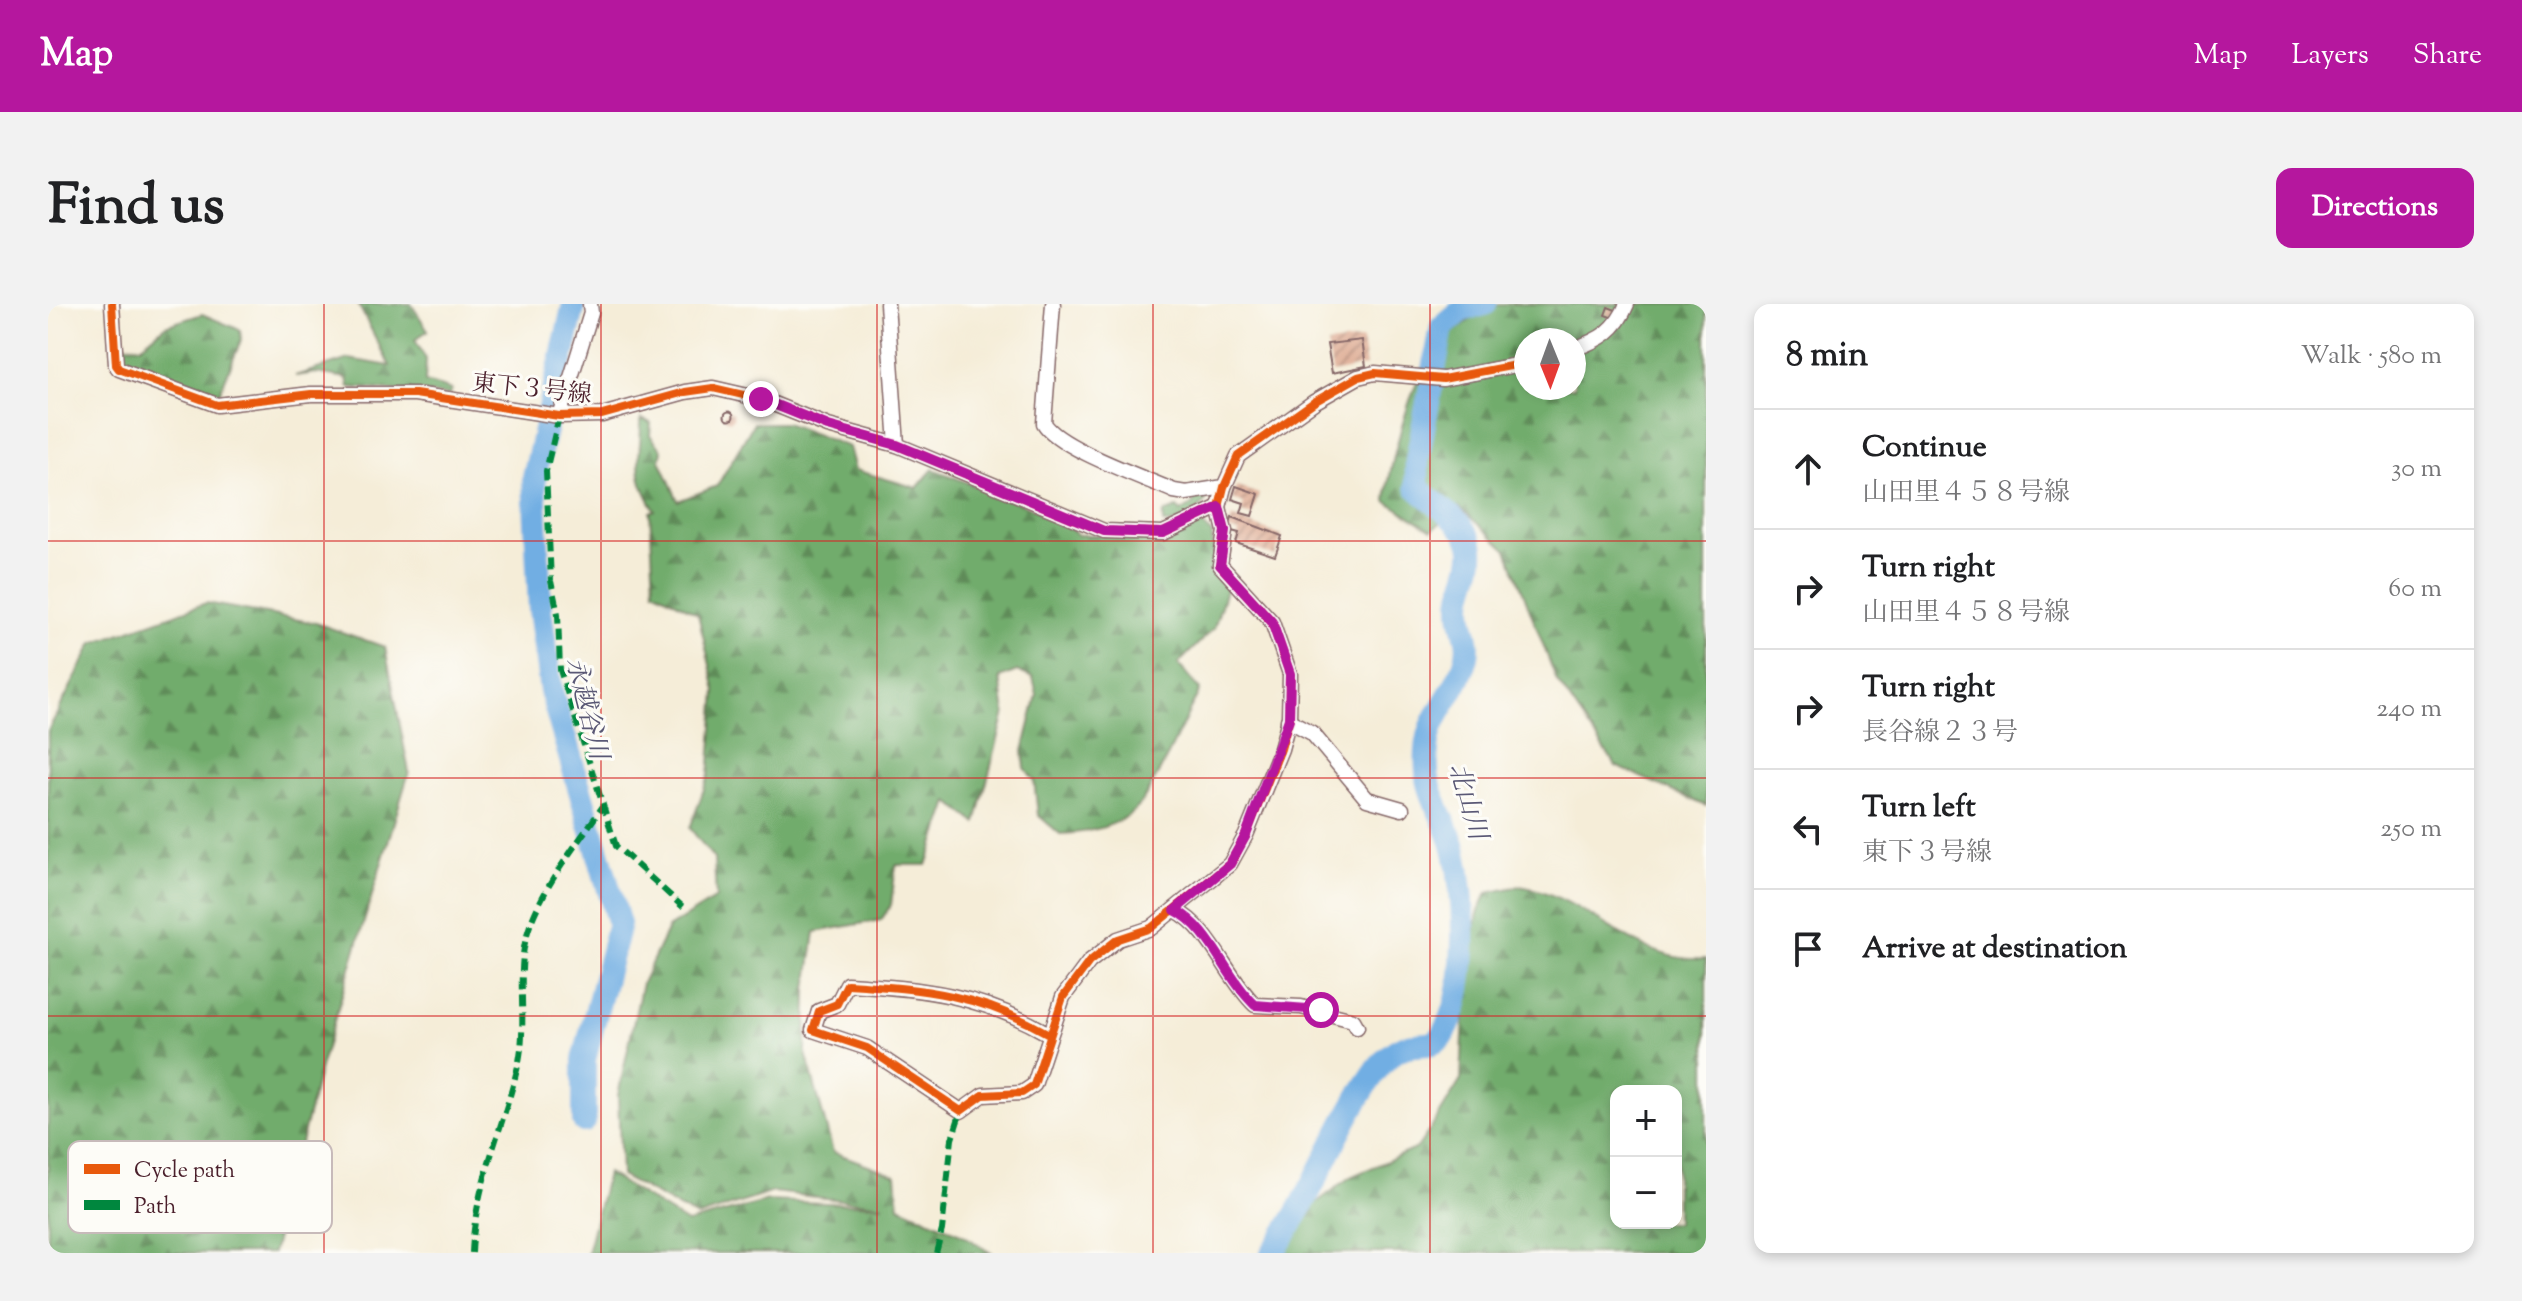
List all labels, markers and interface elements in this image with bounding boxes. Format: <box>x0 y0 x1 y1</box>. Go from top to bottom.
text: Map <box>40 29 113 83</box>
text: Map <box>2194 36 2247 76</box>
text: Layers <box>2291 36 2369 76</box>
text: Share <box>2413 36 2482 76</box>
text: Find us <box>48 168 224 249</box>
button: Directions <box>2276 168 2474 248</box>
north arrow <box>1514 328 1586 400</box>
text: 8 min <box>1786 332 1868 381</box>
text: Walk · 580 m <box>2301 338 2442 375</box>
street label: 東下３号線 <box>470 367 593 413</box>
route end <box>743 381 779 417</box>
text: Continue <box>1862 427 1987 470</box>
icon: ahead <box>1786 447 1830 491</box>
text: 30 m <box>2391 451 2442 488</box>
text: 山田里４５８号線 <box>1862 475 2070 512</box>
text: Turn right <box>1862 547 1995 590</box>
icon: right <box>1786 567 1830 611</box>
text: 60 m <box>2388 571 2442 608</box>
text: 山田里４５８号線 <box>1862 595 2070 632</box>
water label: 永越谷川 <box>555 654 617 766</box>
text: Turn right <box>1862 667 1995 710</box>
icon: right <box>1786 687 1830 731</box>
text: 240 m <box>2376 691 2442 728</box>
text: 長谷線２３号 <box>1862 715 2018 752</box>
water label: 北山川 <box>1438 759 1496 847</box>
text: Turn left <box>1862 787 1976 830</box>
icon: left <box>1786 807 1830 851</box>
text: 250 m <box>2380 811 2442 848</box>
text: 東下３号線 <box>1862 835 1992 872</box>
icon: arrive <box>1786 927 1830 971</box>
text: Arrive at destination <box>1862 928 2127 971</box>
route start <box>1303 992 1339 1028</box>
map controls <box>1610 1085 1682 1229</box>
button: + <box>1610 1085 1682 1157</box>
legend <box>68 1141 332 1233</box>
text: Cycle path <box>134 1156 235 1188</box>
button: − <box>1610 1157 1682 1229</box>
text: Path <box>134 1192 177 1224</box>

